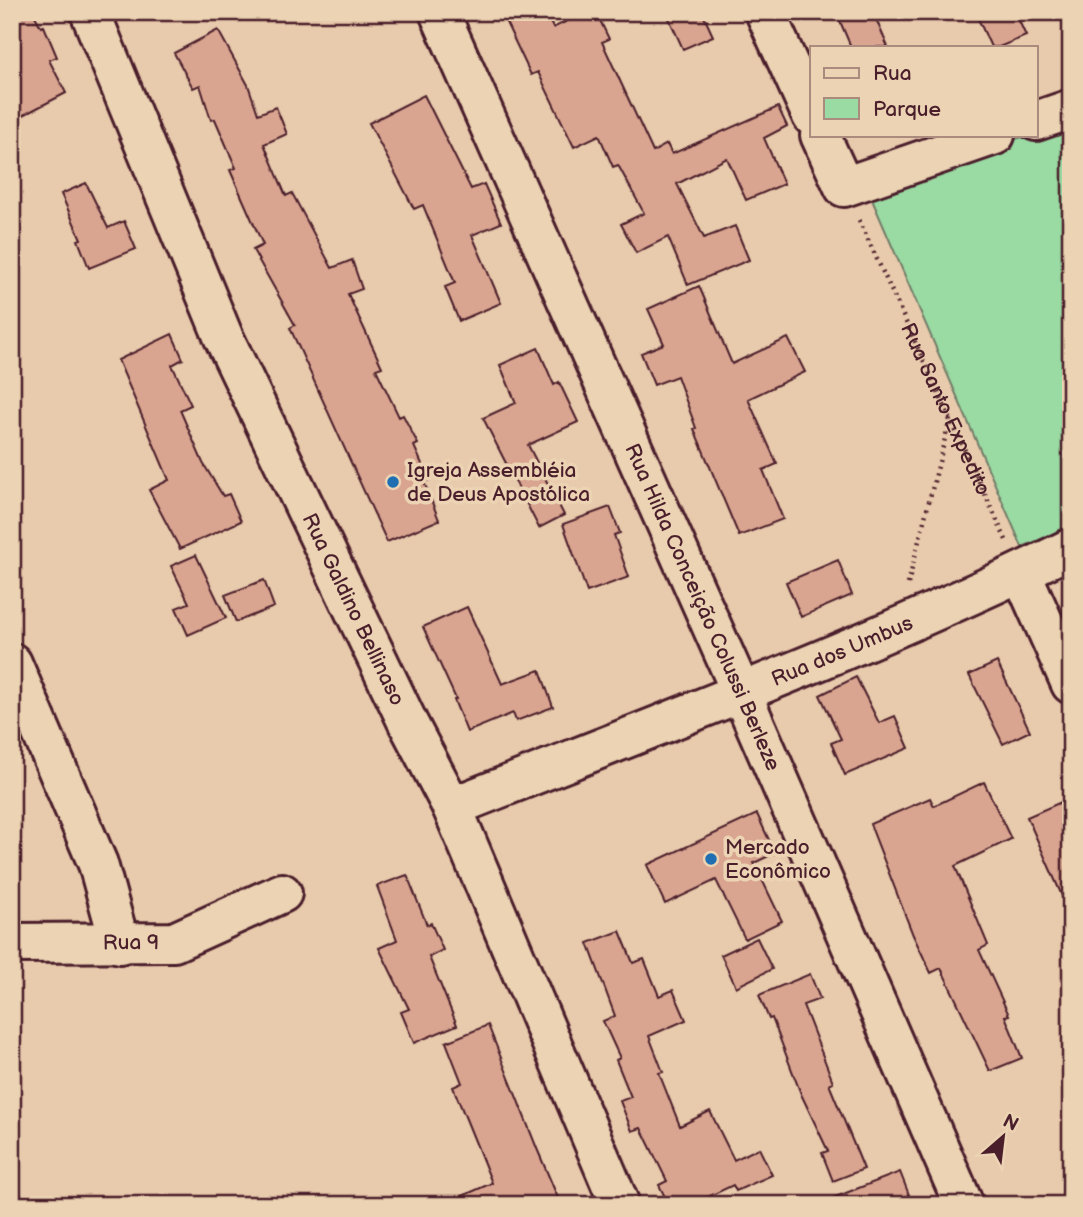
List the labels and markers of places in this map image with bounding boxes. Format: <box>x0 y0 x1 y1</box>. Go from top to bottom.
place label: Igreja Assembléia de Deus Apostólica <box>407 458 590 507</box>
marker: Igreja Assembléia de Deus Apostólica <box>385 474 401 490</box>
place label: Mercado Econômico <box>725 835 831 884</box>
marker: Mercado Econômico <box>703 851 719 867</box>

